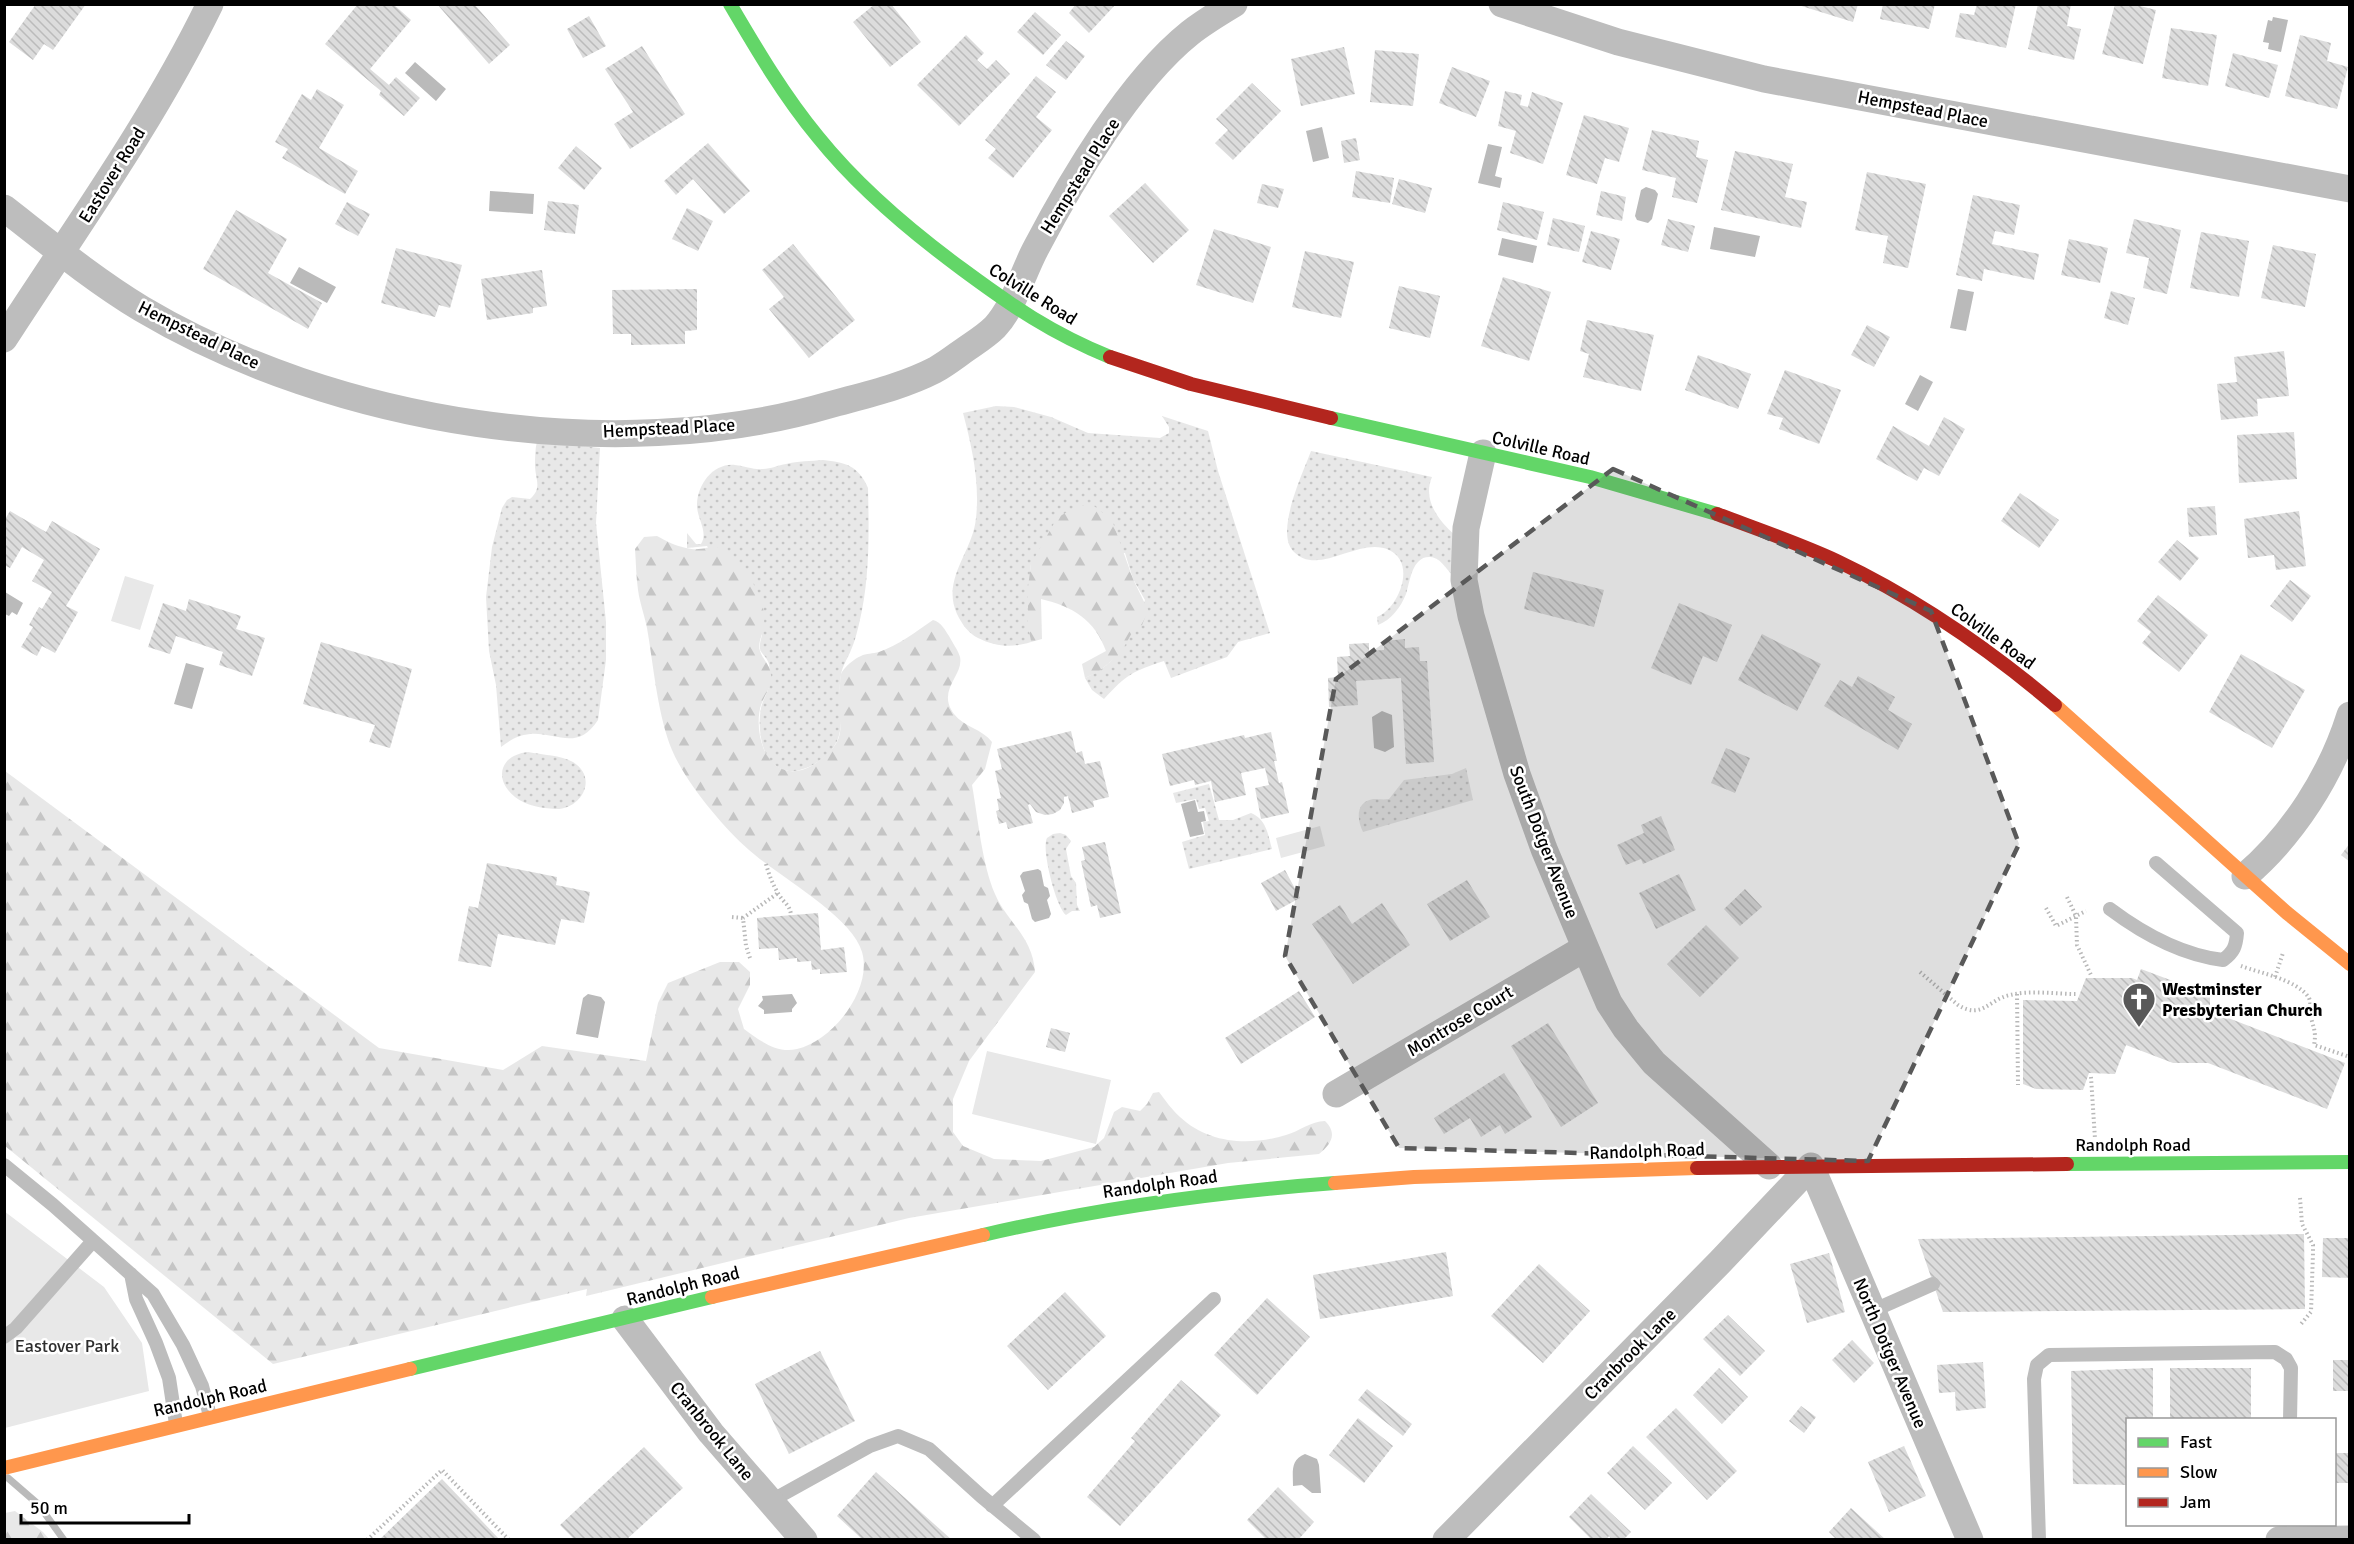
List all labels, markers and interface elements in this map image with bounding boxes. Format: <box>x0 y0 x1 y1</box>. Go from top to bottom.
street label: Hempstead Place <box>1856 86 1990 132</box>
street label: Hempstead Place <box>1036 114 1124 238</box>
street label: Eastover Road <box>74 123 150 227</box>
street label: Colville Road <box>985 258 1081 330</box>
street label: Hempstead Place <box>135 296 263 374</box>
street label: Hempstead Place <box>602 414 736 442</box>
street label: Colville Road <box>1490 426 1592 470</box>
street label: Colville Road <box>1946 598 2040 674</box>
street label: South Dotger Avenue <box>1505 763 1583 921</box>
place label: Westminster Presbyterian Church <box>2162 978 2323 1021</box>
street label: Montrose Court <box>1403 981 1517 1061</box>
church icon: Westminster Presbyterian Church <box>2121 981 2157 1028</box>
street label: Randolph Road <box>2075 1134 2191 1156</box>
street label: Randolph Road <box>1589 1138 1705 1164</box>
street label: Randolph Road <box>1101 1165 1219 1203</box>
street label: Randolph Road <box>624 1261 742 1311</box>
street label: North Dotger Avenue <box>1848 1275 1932 1431</box>
street label: Cranbrook Lane <box>1579 1303 1681 1405</box>
park label: Eastover Park <box>15 1335 119 1357</box>
street label: Randolph Road <box>151 1374 269 1422</box>
street label: Cranbrook Lane <box>665 1377 759 1485</box>
legend <box>2126 1418 2336 1526</box>
text: Fast <box>2180 1431 2212 1453</box>
text: Slow <box>2180 1461 2217 1483</box>
scale bar <box>21 1487 189 1525</box>
text: Jam <box>2180 1491 2211 1513</box>
text: 50 m <box>30 1497 68 1519</box>

